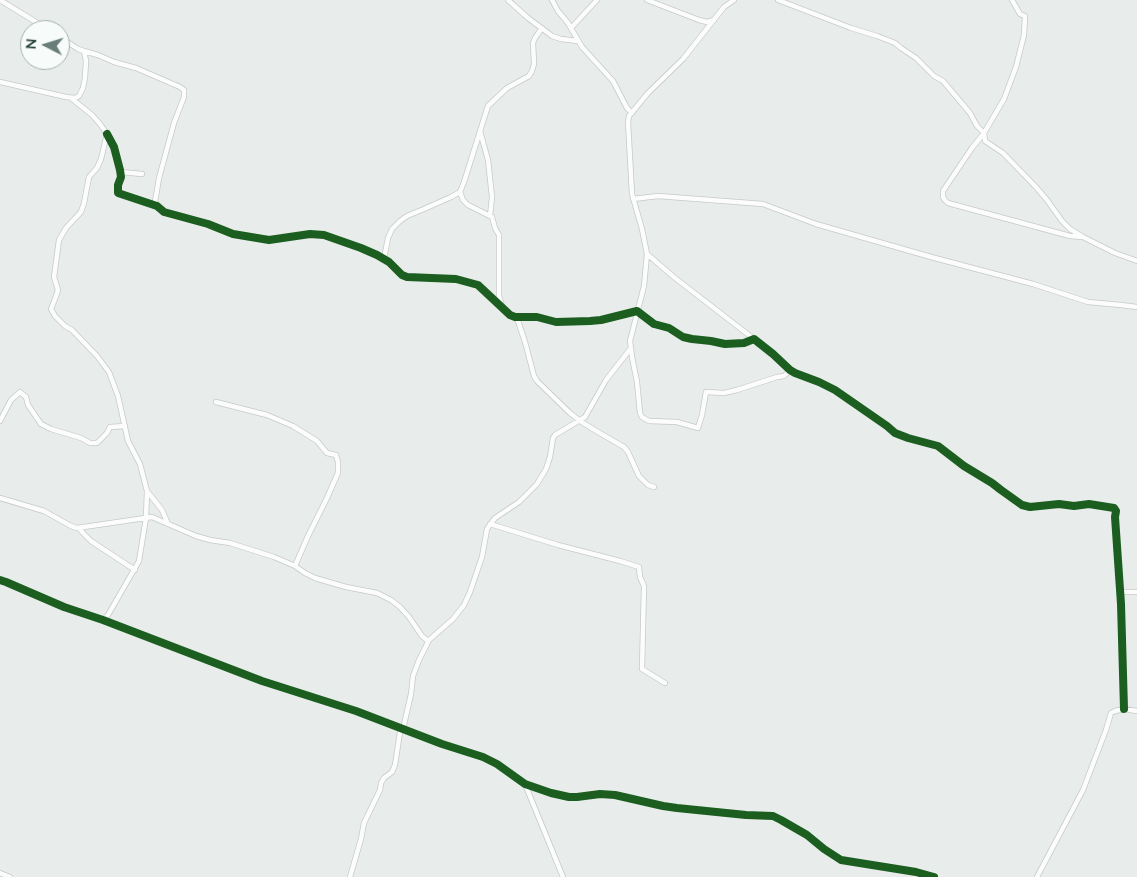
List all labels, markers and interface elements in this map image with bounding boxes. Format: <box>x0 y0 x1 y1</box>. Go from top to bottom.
north arrow <box>20 20 70 70</box>
text: N <box>22 38 39 50</box>

